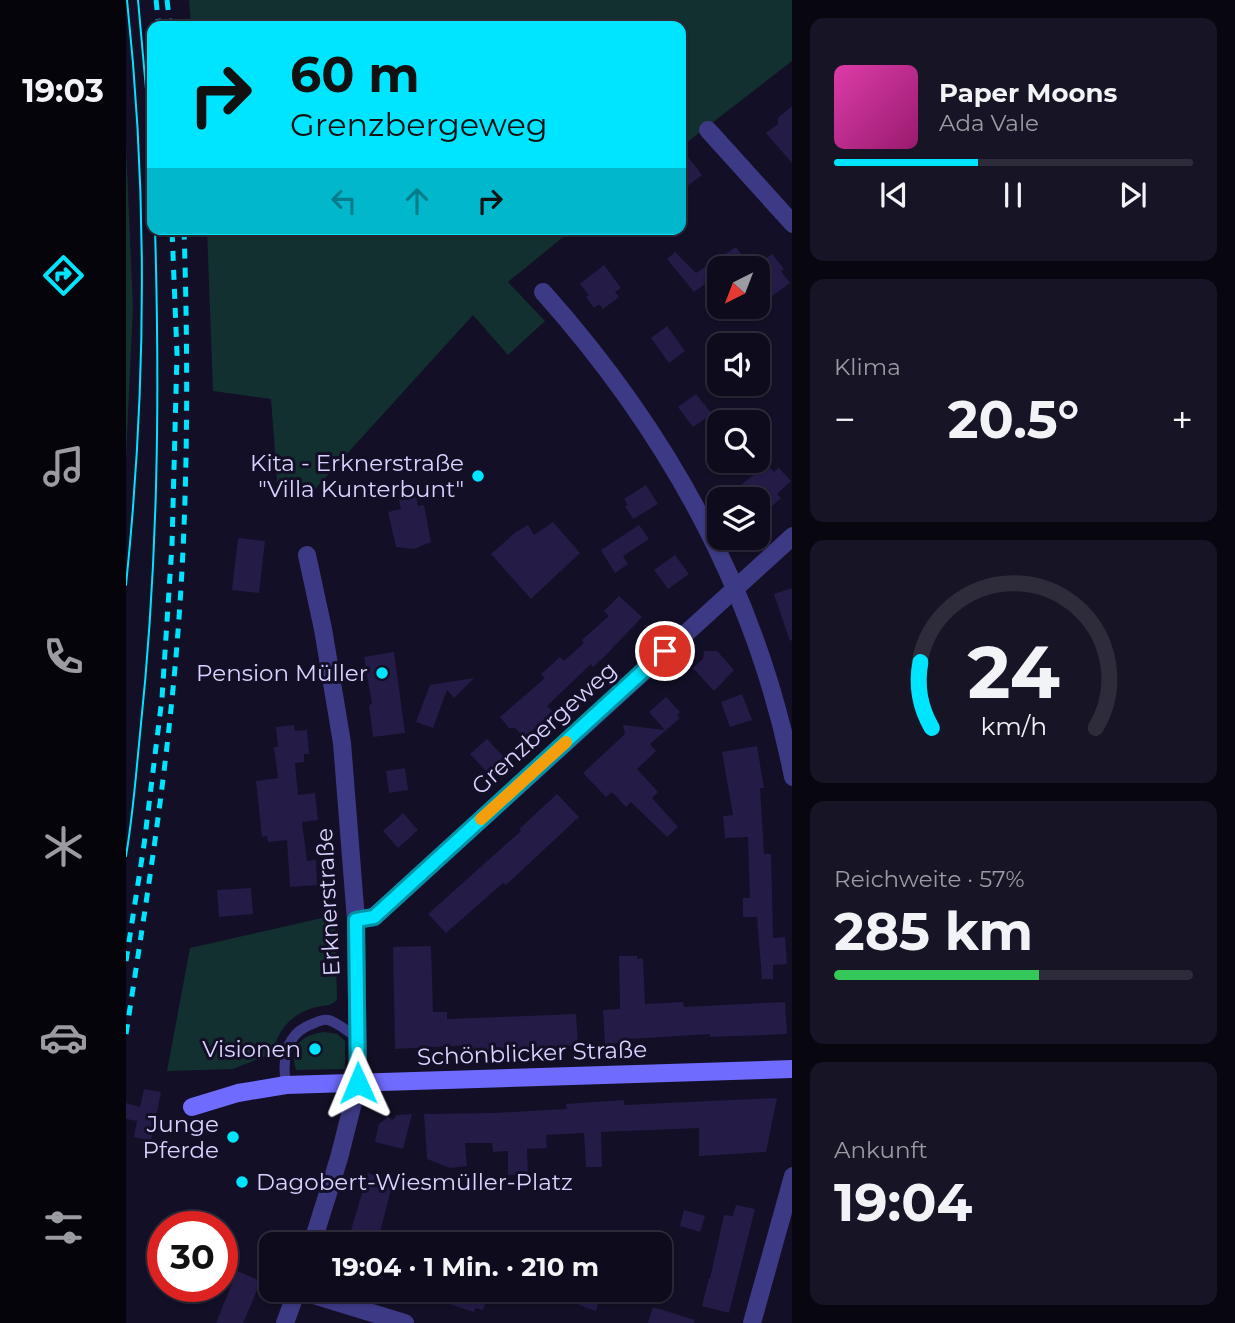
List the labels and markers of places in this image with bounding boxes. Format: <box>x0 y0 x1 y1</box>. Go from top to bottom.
place label: Kita - Erknerstraße "Villa Kunterbunt" <box>250 449 464 503</box>
marker: Kita - Erknerstraße "Villa Kunterbunt" <box>470 468 486 484</box>
pin <box>635 621 695 681</box>
place label: Pension Müller <box>196 659 368 687</box>
marker: Pension Müller <box>374 665 390 681</box>
place label: Visionen <box>202 1035 301 1063</box>
marker: Visionen <box>307 1041 323 1057</box>
place label: Junge Pferde <box>143 1110 219 1164</box>
marker: Junge Pferde <box>225 1129 241 1145</box>
place label: Dagobert-Wiesmüller-Platz <box>256 1168 573 1196</box>
marker: Dagobert-Wiesmüller-Platz <box>234 1174 250 1190</box>

